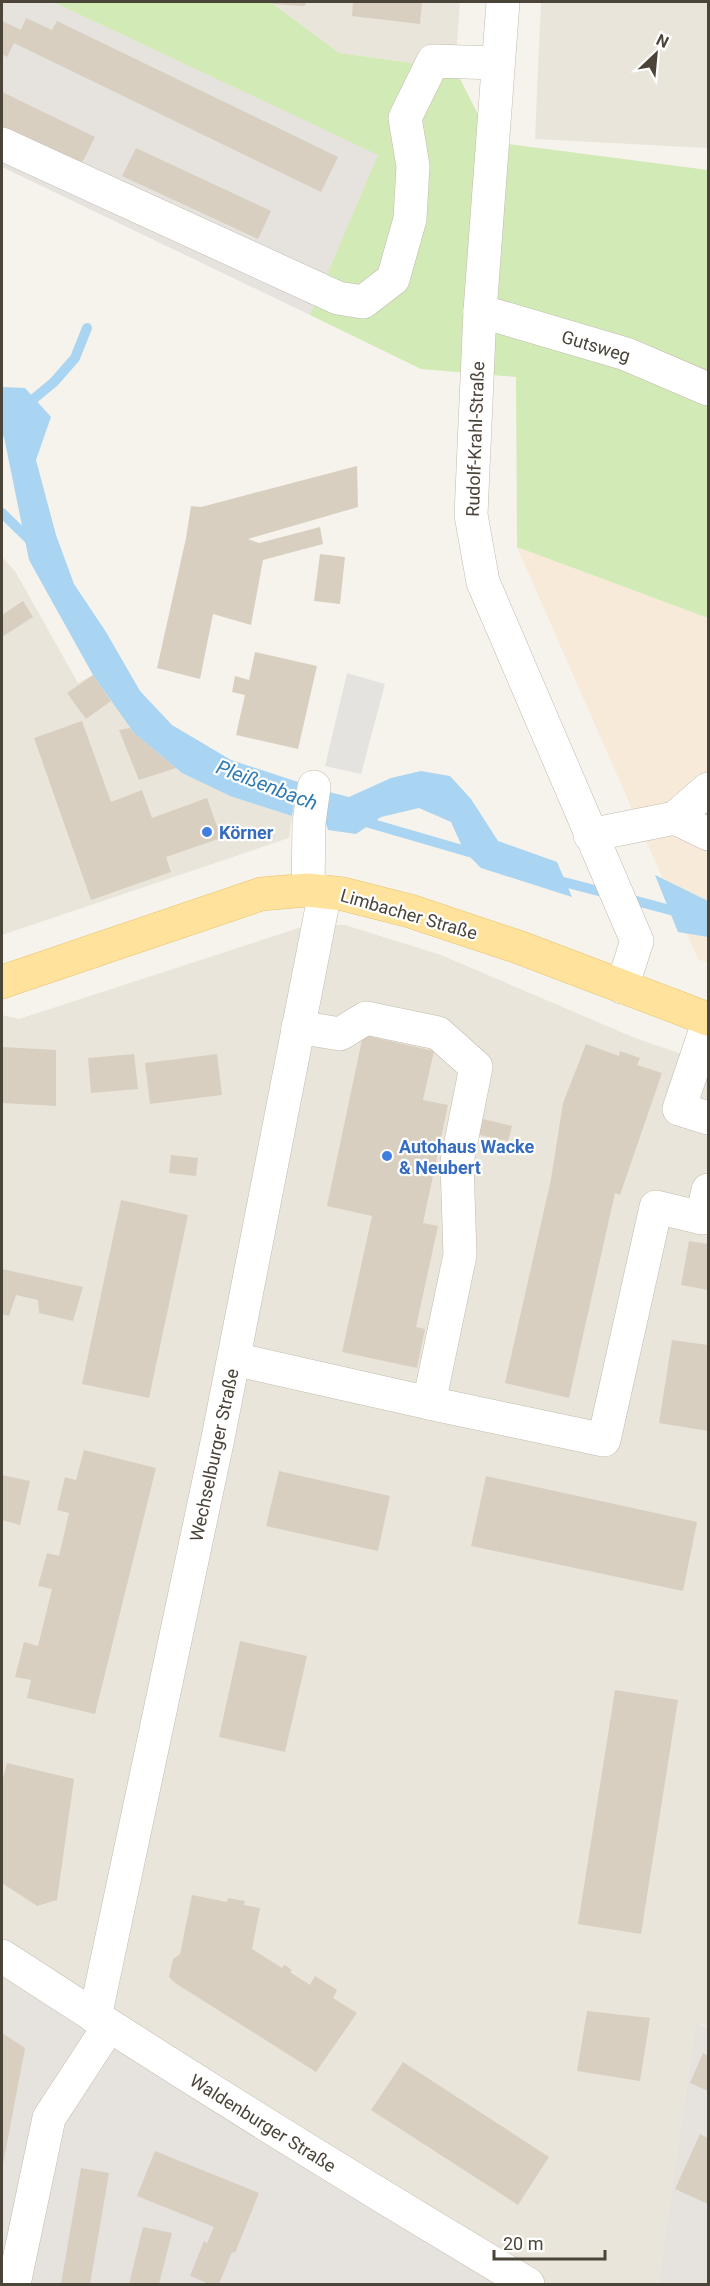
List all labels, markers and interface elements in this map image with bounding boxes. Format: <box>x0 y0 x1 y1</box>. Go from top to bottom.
north arrow <box>626 24 686 84</box>
text: N <box>653 30 672 52</box>
street label: Gutsweg <box>559 326 633 366</box>
street label: Rudolf-Krahl-Straße <box>462 361 488 517</box>
water label: Pleißenbach <box>213 755 321 815</box>
place label: Körner <box>219 822 274 843</box>
marker: Körner <box>200 825 214 839</box>
street label: Limbacher Straße <box>338 884 480 944</box>
place label: Autohaus Wacke & Neubert <box>399 1136 535 1178</box>
marker: Autohaus Wacke & Neubert <box>380 1149 394 1163</box>
street label: Wechselburger Straße <box>185 1367 243 1543</box>
street label: Waldenburger Straße <box>186 2070 340 2176</box>
scale bar <box>494 2223 605 2261</box>
text: 20 m <box>503 2233 543 2254</box>

